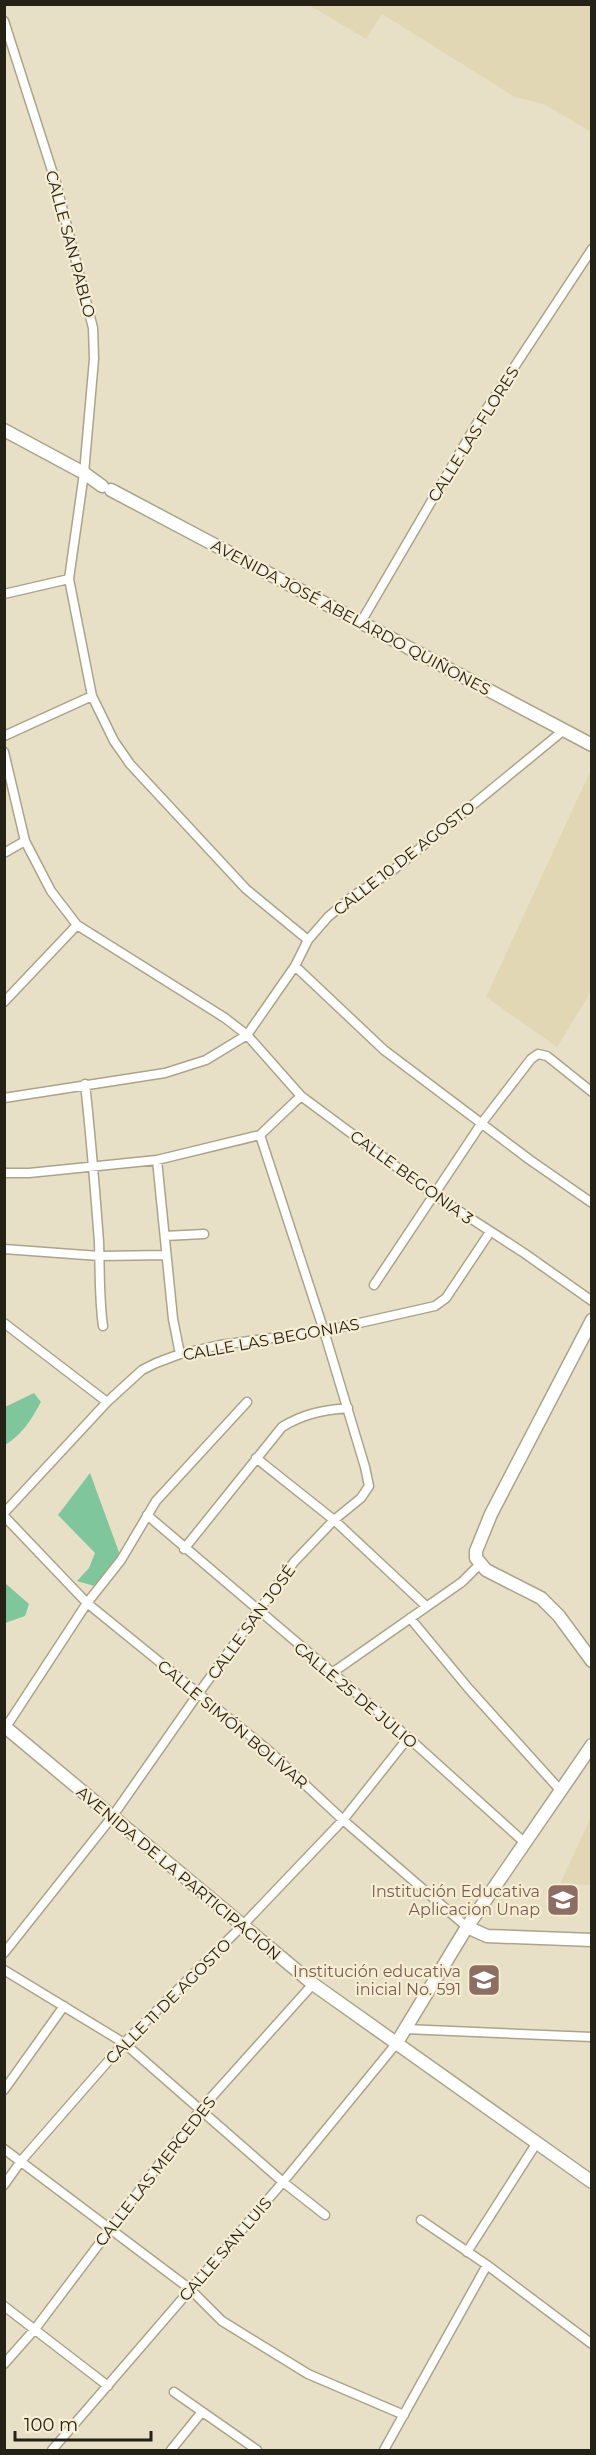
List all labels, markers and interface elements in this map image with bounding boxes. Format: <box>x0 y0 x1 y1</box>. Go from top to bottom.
street label: CALLE SAN PABLO <box>42 168 99 320</box>
street label: CALLE LAS FLORES <box>424 363 523 505</box>
street label: AVENIDA JOSÉ ABELARDO QUIÑONES <box>208 535 494 700</box>
street label: CALLE 10 DE AGOSTO <box>330 797 479 920</box>
street label: CALLE BEGONIA 3 <box>347 1126 477 1228</box>
street label: CALLE LAS BEGONIAS <box>181 1315 361 1364</box>
street label: CALLE SAN JOSÉ <box>204 1561 299 1683</box>
street label: CALLE 25 DE JULIO <box>290 1638 421 1753</box>
street label: CALLE SIMÓN BOLÍVAR <box>154 1656 312 1793</box>
street label: AVENIDA DE LA PARTICIPACIÓN <box>73 1782 285 1964</box>
place label: Institución Educativa Aplicacion Unap <box>371 1882 540 1919</box>
school or university icon: Institución Educativa Aplicacion Unap <box>545 1882 581 1918</box>
street label: CALLE 11 DE AGOSTO <box>102 1935 235 2068</box>
place label: Institución educativa inicial No. 591 <box>293 1962 461 1999</box>
school or university icon: Institución educativa inicial No. 591 <box>466 1962 502 1998</box>
street label: CALLE LAS MERCEDES <box>91 2093 220 2250</box>
street label: CALLE SAN LUIS <box>175 2193 276 2305</box>
scale bar <box>15 2404 152 2442</box>
text: 100 m <box>24 2414 78 2436</box>

